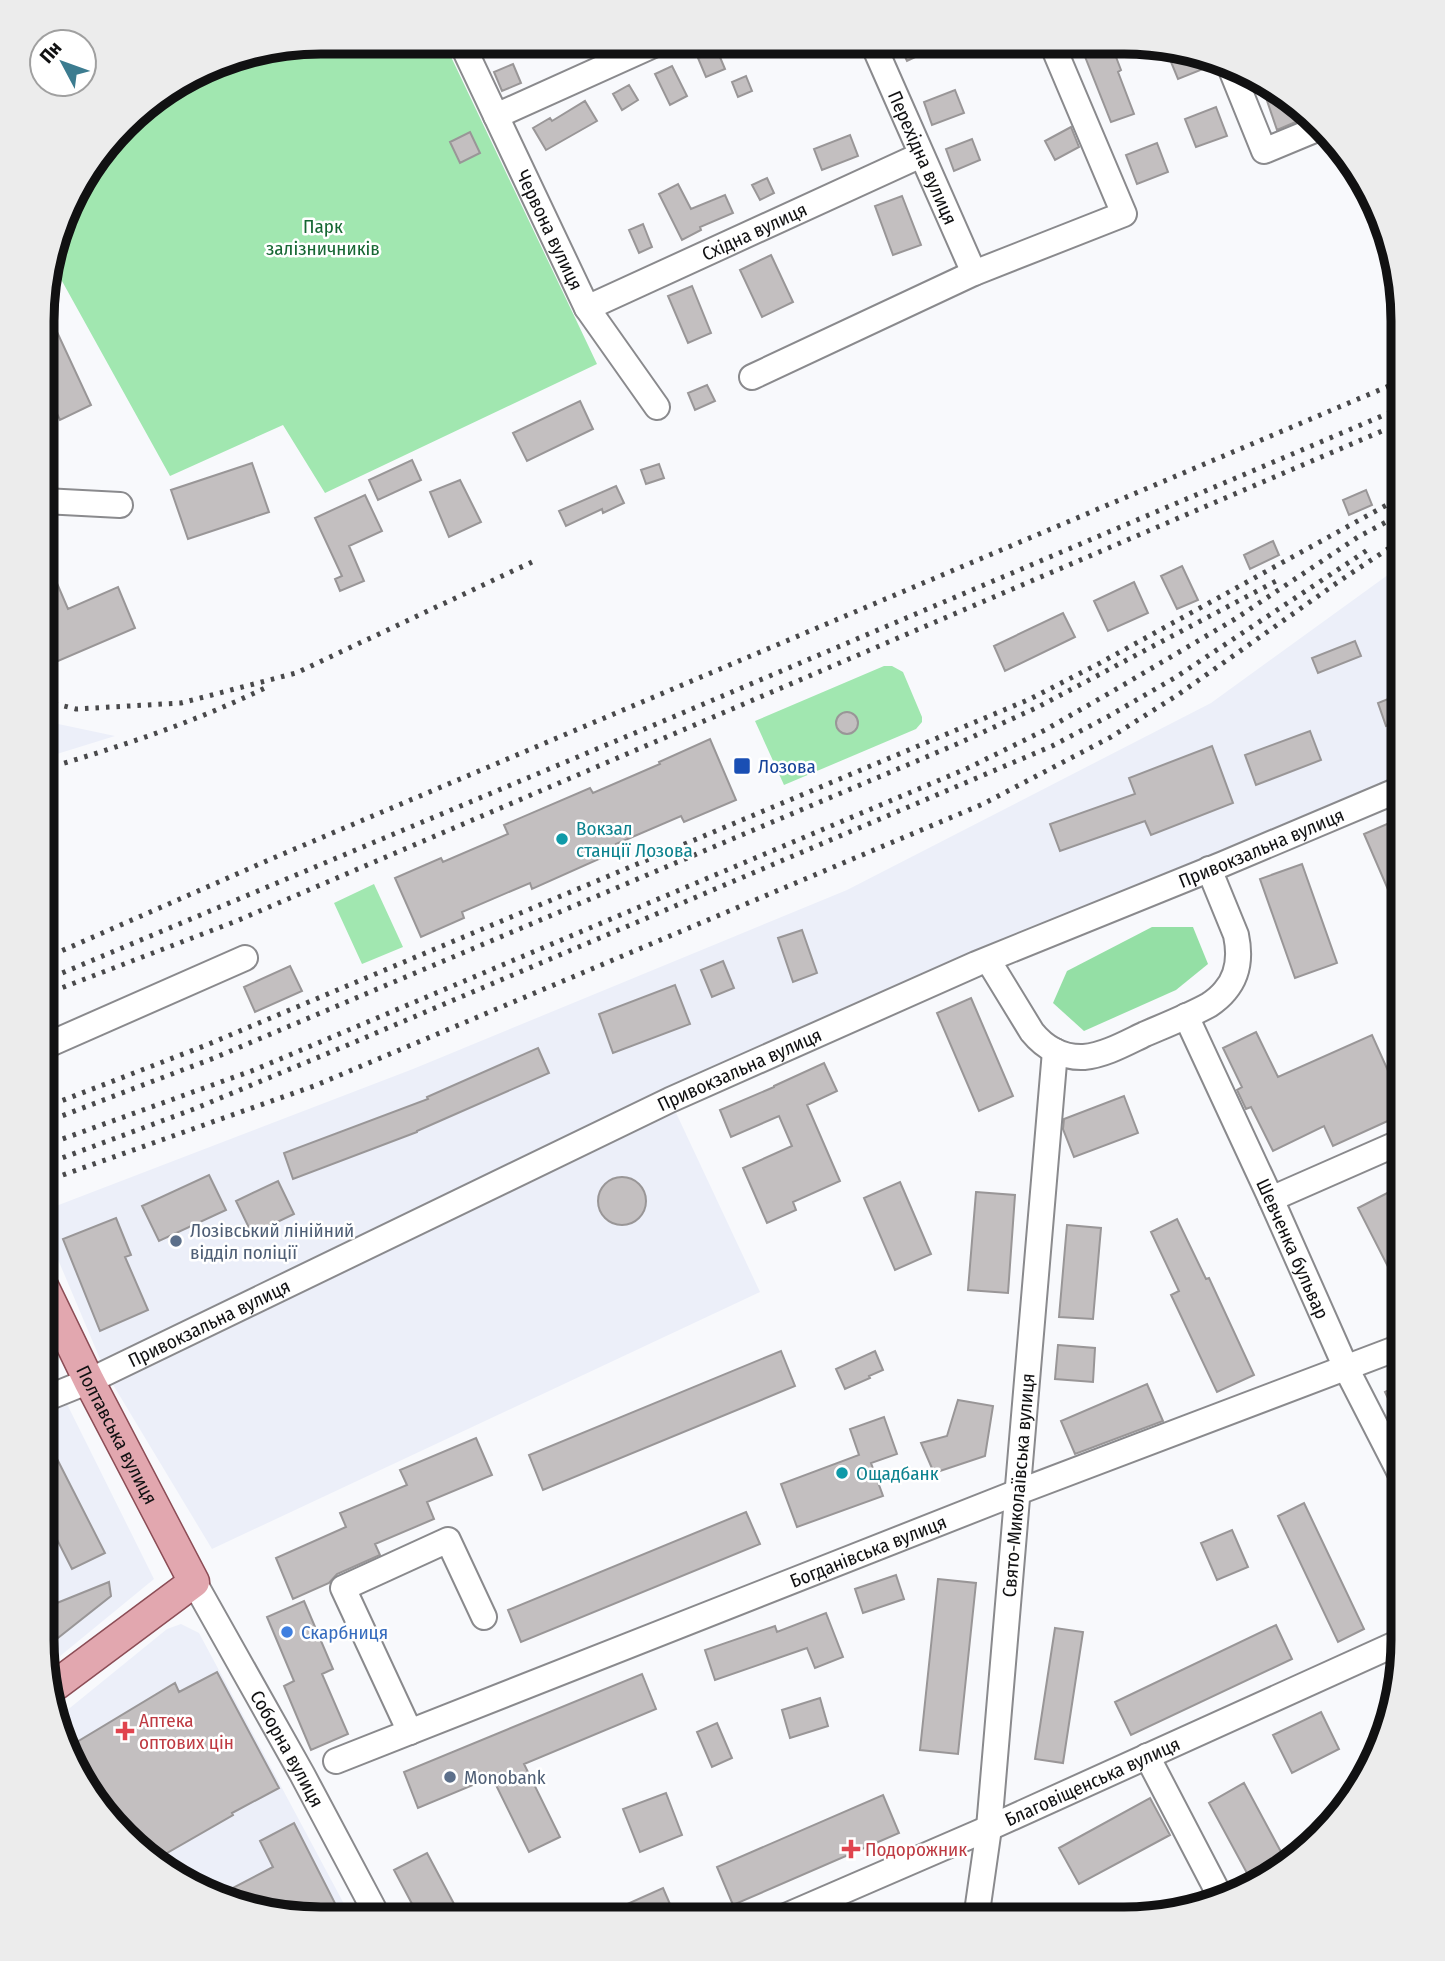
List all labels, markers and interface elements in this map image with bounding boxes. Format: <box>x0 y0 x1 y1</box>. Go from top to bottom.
north arrow <box>28 28 98 98</box>
text: Пн <box>35 37 66 68</box>
street label: Перехідна вулиця <box>883 87 962 228</box>
street label: Червона вулиця <box>511 166 588 294</box>
street label: Східна вулиця <box>698 198 811 266</box>
park label: Парк залізничників <box>266 215 380 260</box>
place label: Лозова <box>758 755 816 778</box>
marker: Лозова <box>732 756 752 776</box>
street label: Привокзальна вулиця <box>1175 803 1348 893</box>
place label: Вокзал станції Лозова <box>576 817 693 862</box>
marker: Вокзал станції Лозова <box>554 831 570 847</box>
street label: Привокзальна вулиця <box>654 1023 825 1116</box>
street label: Шевченка бульвар <box>1251 1175 1334 1322</box>
place label: Лозівський лінійний відділ поліції <box>190 1219 354 1264</box>
marker: Лозівський лінійний відділ поліції <box>168 1233 184 1249</box>
street label: Привокзальна вулиця <box>124 1274 294 1372</box>
street label: Полтавська вулиця <box>71 1362 162 1508</box>
street label: Свято-Миколаївська вулиця <box>998 1372 1040 1598</box>
place label: Ощадбанк <box>856 1462 939 1485</box>
marker: Ощадбанк <box>834 1465 850 1481</box>
street label: Богданівська вулиця <box>787 1510 950 1593</box>
place label: Скарбниця <box>301 1621 388 1644</box>
marker: Скарбниця <box>279 1624 295 1640</box>
street label: Соборна вулиця <box>245 1686 329 1811</box>
place label: Аптека оптових цін <box>139 1709 234 1754</box>
marker: Аптека оптових цін <box>117 1723 133 1739</box>
street label: Благовіщенська вулиця <box>1001 1732 1184 1831</box>
place label: Monobank <box>464 1766 546 1789</box>
marker: Monobank <box>442 1769 458 1785</box>
place label: Подорожник <box>865 1838 967 1861</box>
marker: Подорожник <box>843 1841 859 1857</box>

